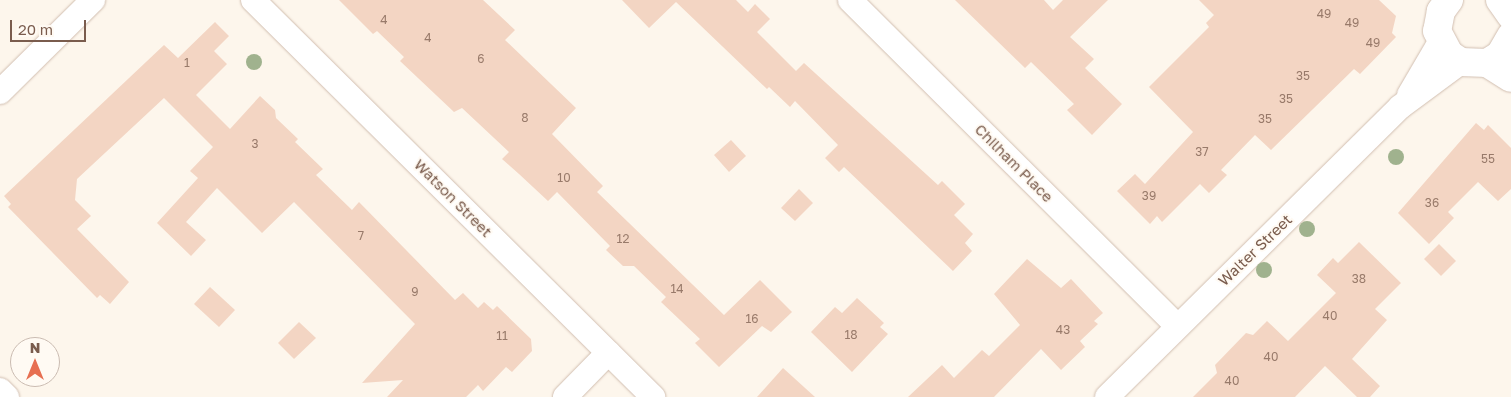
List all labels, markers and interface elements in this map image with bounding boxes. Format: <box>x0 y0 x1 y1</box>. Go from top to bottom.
house number: 49 <box>1317 7 1331 21</box>
scale bar <box>12 10 89 42</box>
house number: 4 <box>380 13 388 27</box>
house number: 49 <box>1345 16 1359 30</box>
text: 20 m <box>18 20 53 38</box>
house number: 4 <box>424 31 432 45</box>
house number: 49 <box>1366 36 1380 50</box>
house number: 6 <box>477 52 485 66</box>
house number: 1 <box>184 56 190 70</box>
house number: 35 <box>1296 69 1310 83</box>
house number: 35 <box>1279 92 1293 106</box>
house number: 8 <box>521 111 529 125</box>
house number: 35 <box>1258 112 1272 126</box>
street label: Chilham Place <box>971 120 1057 206</box>
house number: 3 <box>251 137 259 151</box>
house number: 37 <box>1195 145 1209 159</box>
house number: 55 <box>1481 152 1495 166</box>
street label: Watson Street <box>410 155 496 241</box>
house number: 10 <box>557 171 571 185</box>
house number: 39 <box>1142 189 1156 203</box>
house number: 36 <box>1425 196 1439 210</box>
street label: Walter Street <box>1214 210 1296 290</box>
house number: 7 <box>358 229 364 243</box>
house number: 12 <box>617 232 629 246</box>
house number: 38 <box>1352 272 1366 286</box>
house number: 14 <box>670 282 684 296</box>
house number: 9 <box>411 285 419 299</box>
house number: 40 <box>1323 309 1337 323</box>
house number: 16 <box>745 312 759 326</box>
house number: 43 <box>1056 323 1070 337</box>
house number: 18 <box>844 328 858 342</box>
house number: 11 <box>496 329 508 343</box>
north arrow <box>10 337 60 387</box>
text: N <box>30 339 40 356</box>
house number: 40 <box>1264 350 1278 364</box>
house number: 40 <box>1225 374 1239 388</box>

